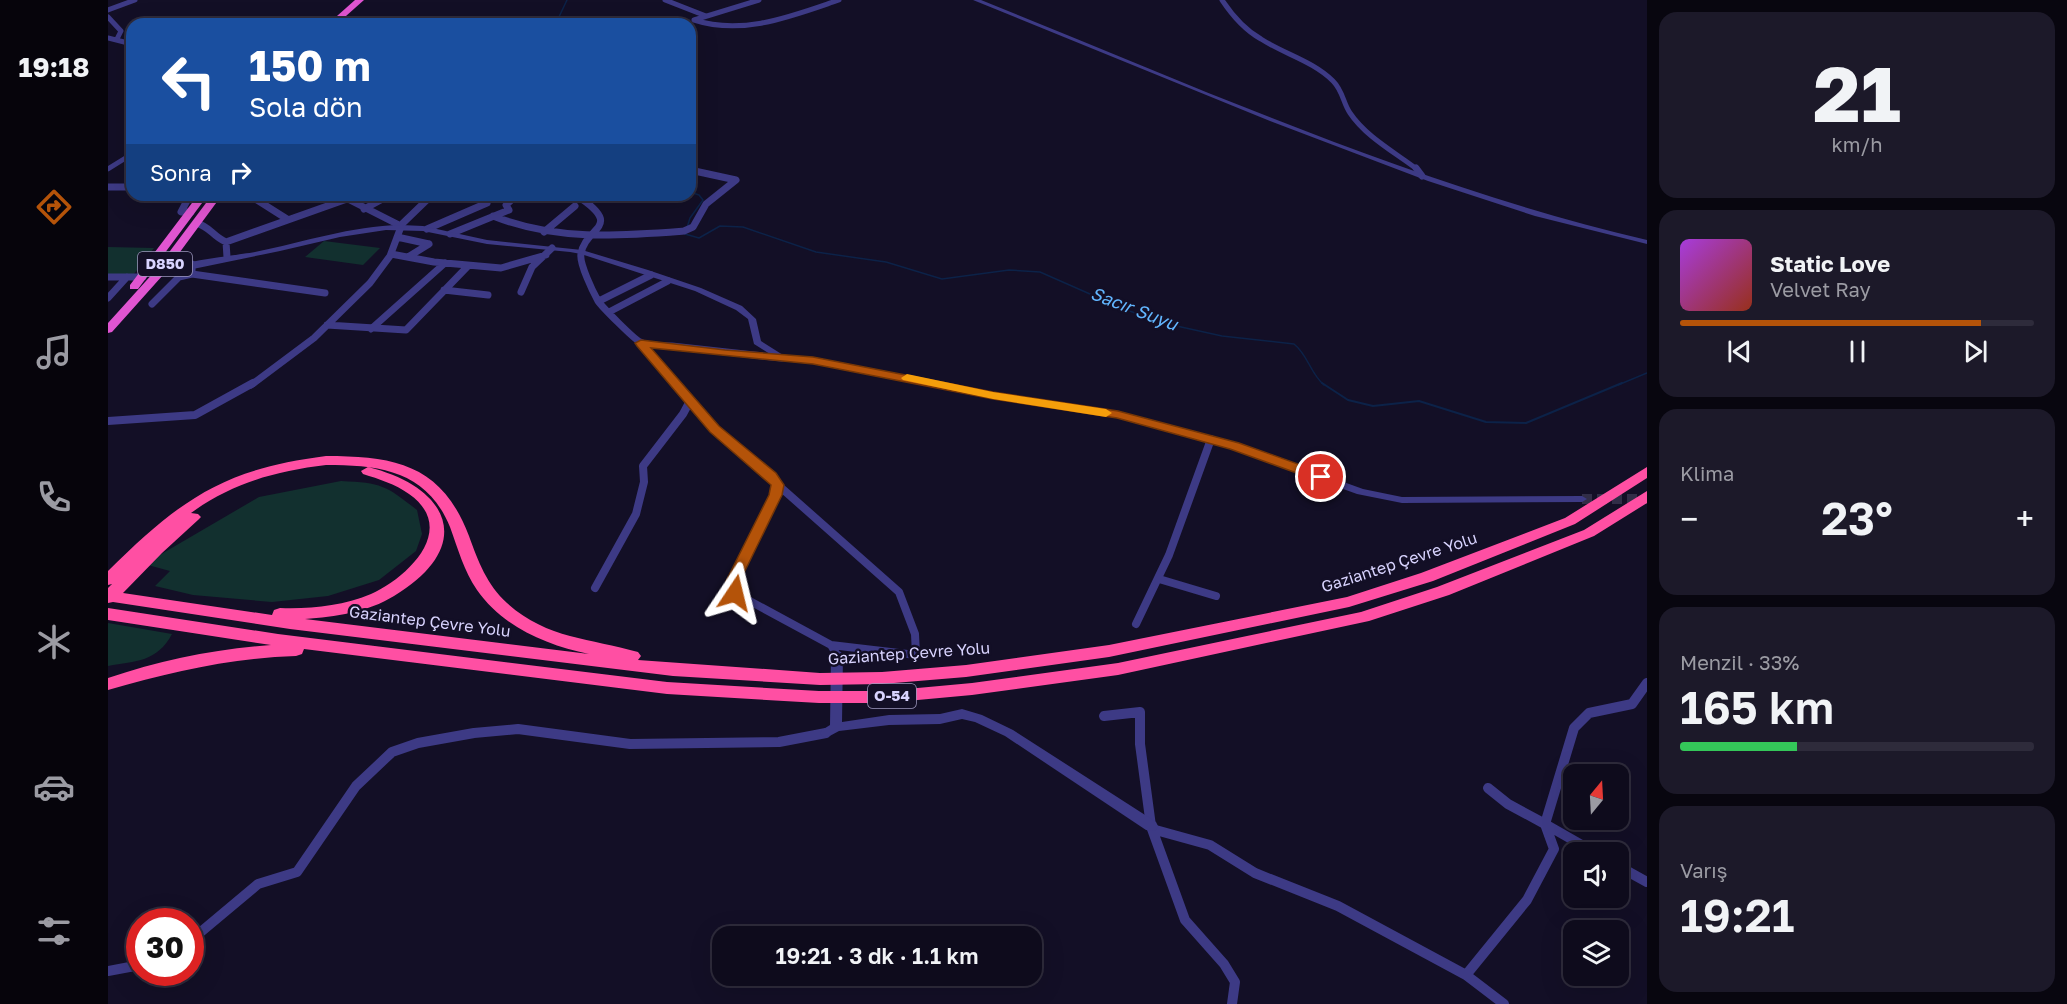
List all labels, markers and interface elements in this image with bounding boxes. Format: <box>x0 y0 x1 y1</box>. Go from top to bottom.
text: 150 m <box>249 40 371 90</box>
icon: left <box>150 42 228 120</box>
text: 21 <box>1813 46 1901 139</box>
text: 19:18 <box>19 51 89 83</box>
text: Sola dön <box>249 91 363 123</box>
text: km/h <box>1832 132 1882 156</box>
icon: right <box>224 156 257 189</box>
text: Sonra <box>150 159 212 186</box>
icon: directions <box>33 186 75 228</box>
text: Static Love <box>1770 250 1890 277</box>
road number: D850 <box>138 252 192 276</box>
text: Velvet Ray <box>1770 277 1871 301</box>
water label: Sacır Suyu <box>1088 281 1182 335</box>
icon: music <box>33 331 75 373</box>
icon: previous <box>1723 335 1756 368</box>
icon: pause <box>1841 335 1874 368</box>
icon: next <box>1959 335 1992 368</box>
pin <box>1295 451 1346 502</box>
icon: arrive <box>1304 460 1337 493</box>
text: Klima <box>1680 461 1734 485</box>
icon: phone <box>33 476 75 518</box>
text: 23° <box>1821 491 1893 545</box>
text: − <box>1680 499 1698 538</box>
text: + <box>2016 499 2034 538</box>
street label: Gaziantep Çevre Yolu <box>1319 527 1479 597</box>
position arrow <box>703 561 767 625</box>
street label: Gaziantep Çevre Yolu <box>348 601 512 641</box>
icon: climate <box>33 621 75 663</box>
street label: Gaziantep Çevre Yolu <box>827 637 991 669</box>
text: Menzil · 33% <box>1680 650 1799 674</box>
text: 165 km <box>1680 680 1834 734</box>
road number: O-54 <box>868 684 916 708</box>
north arrow <box>1563 764 1629 830</box>
map controls <box>1563 764 1629 986</box>
icon: car <box>33 766 75 808</box>
button: sound <box>1563 842 1629 908</box>
text: Varış <box>1680 858 1727 882</box>
text: 19:21 <box>1680 888 1794 942</box>
speed limit sign: 30 <box>126 908 204 986</box>
icon: filters <box>33 910 75 952</box>
button: layers <box>1563 920 1629 986</box>
text: 19:21 · 3 dk · 1.1 km <box>776 942 978 969</box>

